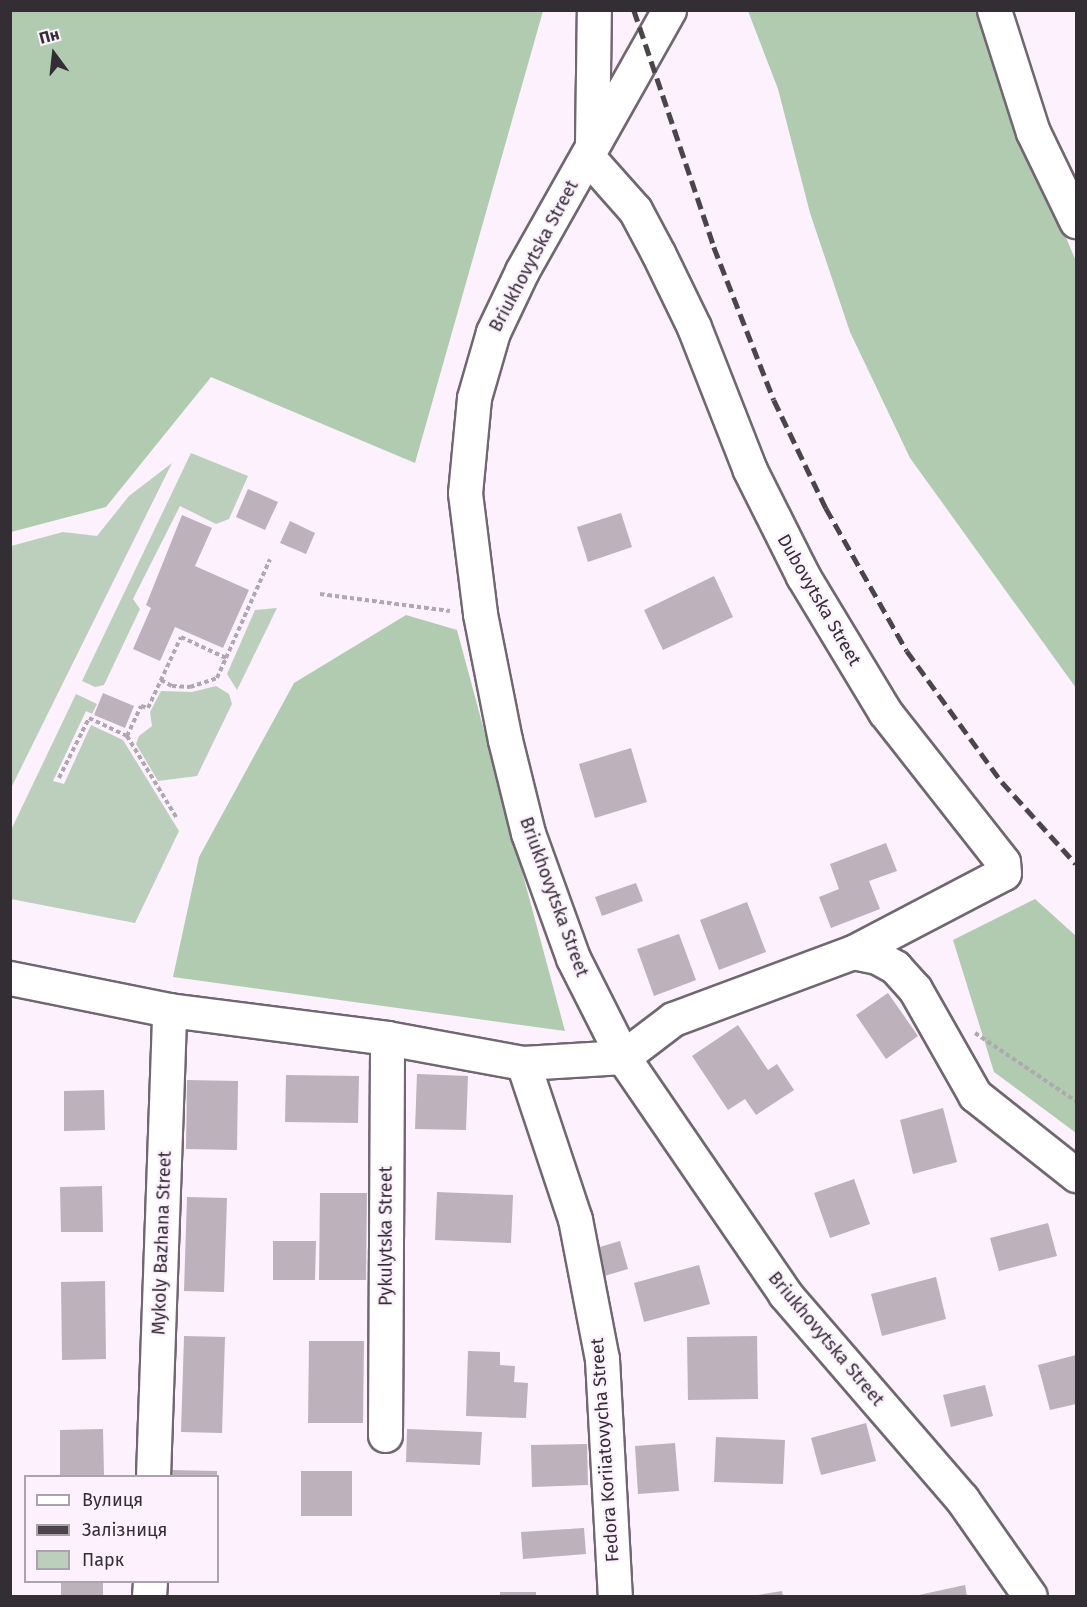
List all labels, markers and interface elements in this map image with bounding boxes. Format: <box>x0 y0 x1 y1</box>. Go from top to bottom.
north arrow <box>24 24 84 84</box>
text: Пн <box>37 24 61 48</box>
street label: Briukhovytska Street <box>485 176 583 336</box>
street label: Dubovytska Street <box>773 530 865 670</box>
street label: Briukhovytska Street <box>515 814 593 980</box>
street label: Mykoly Bazhana Street <box>148 1151 176 1335</box>
street label: Pykulytska Street <box>375 1166 397 1306</box>
street label: Briukhovytska Street <box>764 1267 888 1411</box>
street label: Fedora Koriiatovycha Street <box>586 1337 624 1563</box>
legend <box>24 1475 219 1583</box>
text: Вулиця <box>82 1489 143 1511</box>
text: Залізниця <box>82 1519 168 1541</box>
text: Парк <box>82 1549 124 1571</box>

